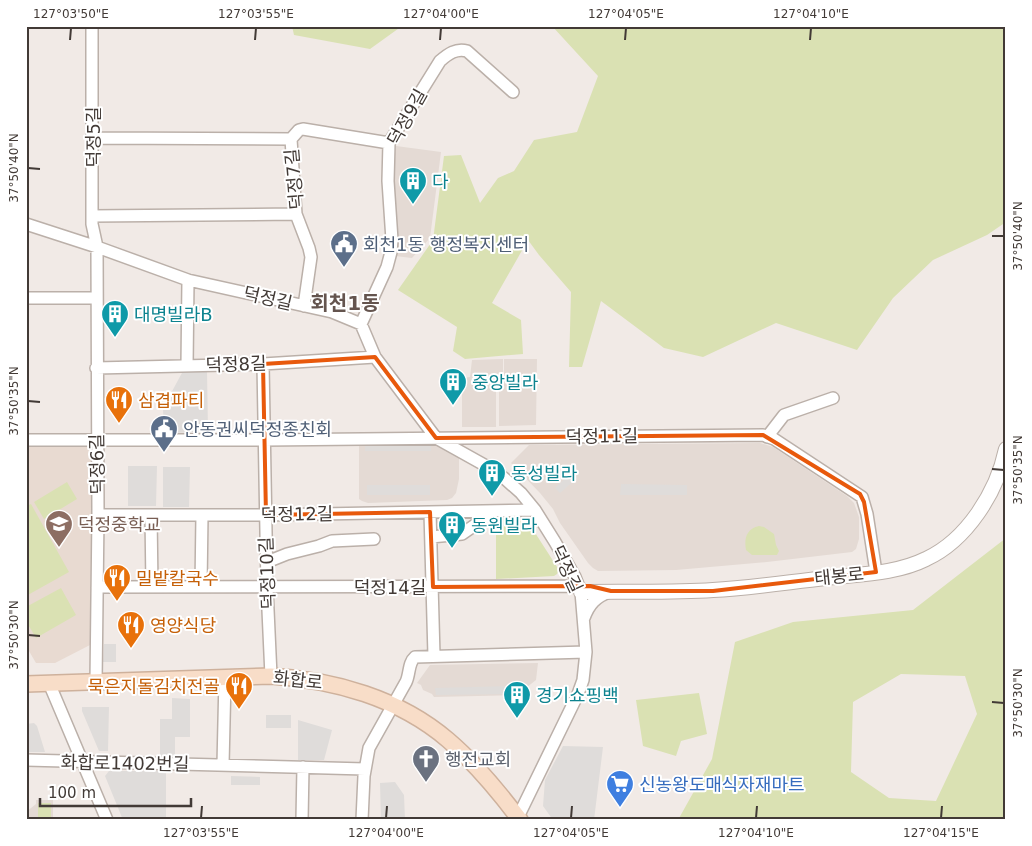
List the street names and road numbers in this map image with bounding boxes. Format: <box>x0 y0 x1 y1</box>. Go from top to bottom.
street label: 덕정9길 <box>383 85 431 149</box>
street label: 덕정5길 <box>83 106 104 168</box>
street label: 덕정7길 <box>281 148 307 210</box>
street label: 덕정길 <box>241 282 295 314</box>
street label: 덕정8길 <box>205 352 267 376</box>
street label: 덕정11길 <box>566 425 638 447</box>
street label: 덕정6길 <box>86 433 108 495</box>
street label: 덕정12길 <box>261 503 333 525</box>
street label: 덕정10길 <box>255 536 279 610</box>
street label: 덕정길 <box>547 542 587 596</box>
street label: 태봉로 <box>813 563 865 589</box>
street label: 덕정14길 <box>354 577 426 598</box>
street label: 화합로 <box>272 667 324 693</box>
street label: 화합로1402번길 <box>61 751 189 775</box>

